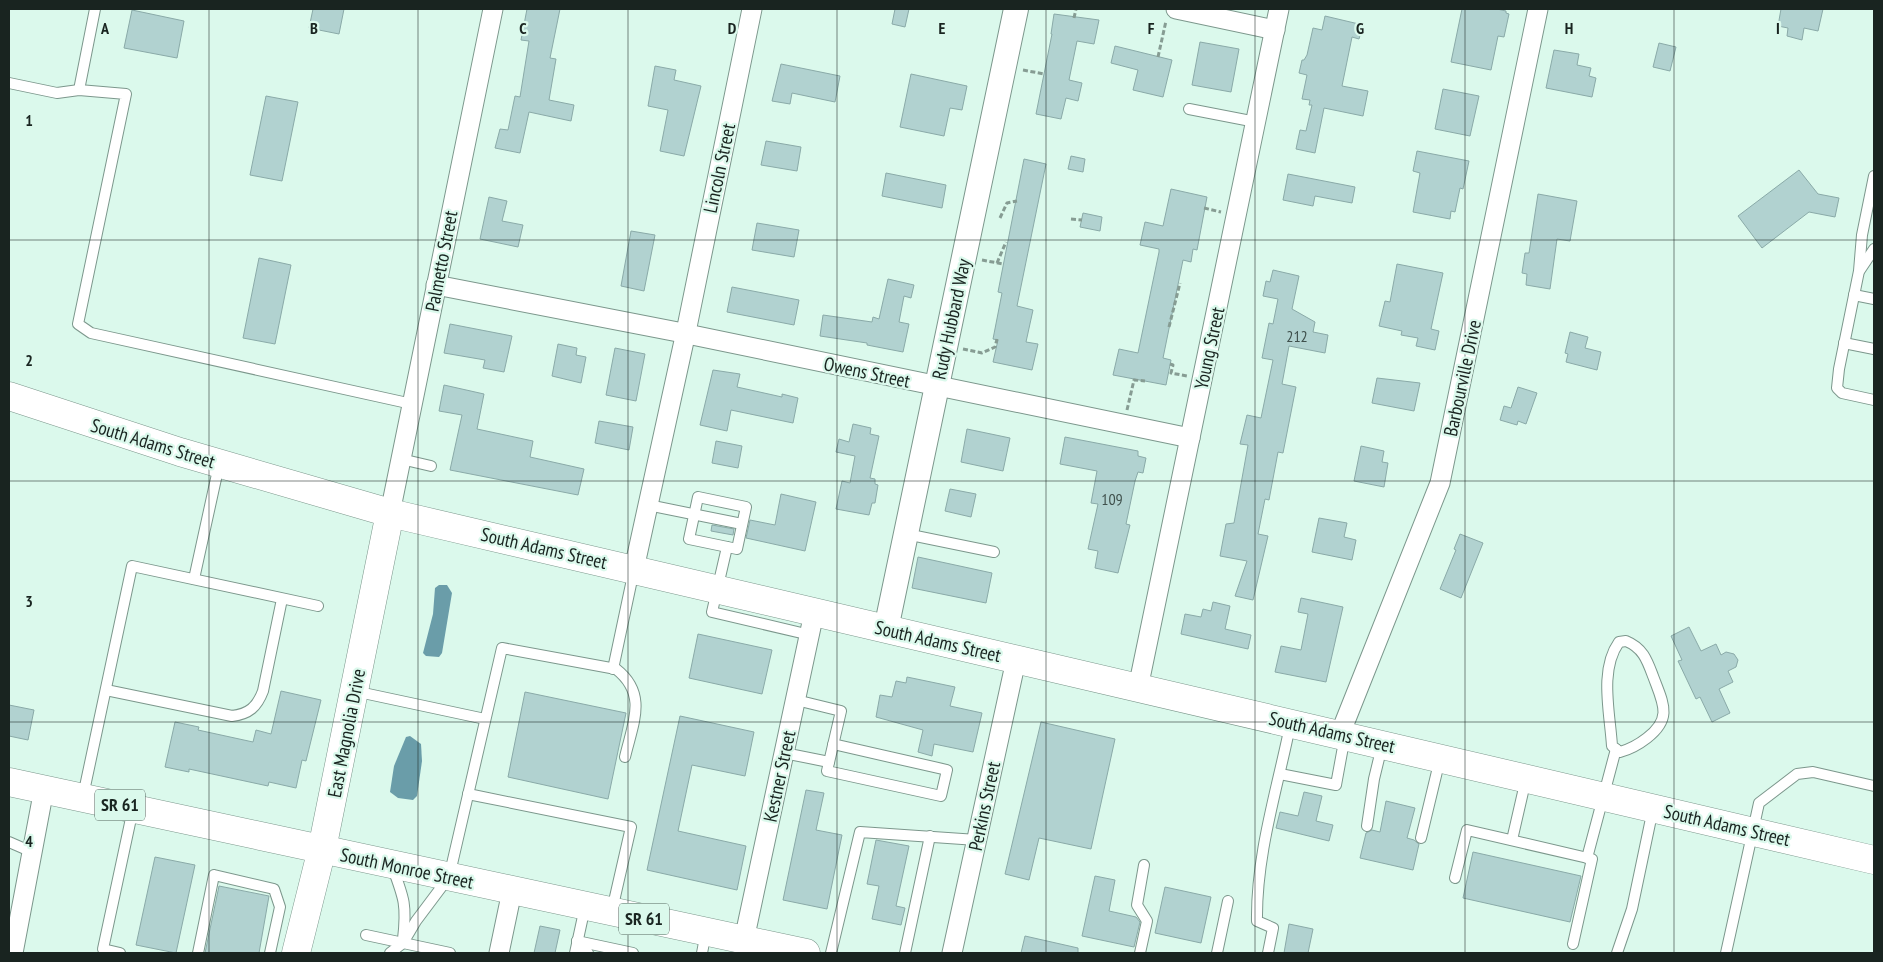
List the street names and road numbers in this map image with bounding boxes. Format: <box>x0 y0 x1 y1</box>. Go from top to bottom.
street label: Lincoln Street <box>698 120 740 215</box>
street label: Palmetto Street <box>419 208 463 313</box>
street label: Rudy Hubbard Way <box>927 256 976 382</box>
street label: Young Street <box>1189 304 1230 391</box>
street label: Barbourville Drive <box>1438 317 1486 438</box>
street label: Owens Street <box>822 351 913 393</box>
street label: South Adams Street <box>88 413 219 474</box>
street label: South Adams Street <box>479 522 610 574</box>
street label: South Adams Street <box>873 615 1004 667</box>
street label: East Magnolia Drive <box>322 666 370 799</box>
street label: South Adams Street <box>1267 706 1398 758</box>
street label: Kestner Street <box>758 727 801 824</box>
street label: Perkins Street <box>963 758 1005 853</box>
road number: SR 61 <box>95 790 145 820</box>
street label: South Adams Street <box>1662 799 1793 851</box>
street label: South Monroe Street <box>338 842 477 894</box>
road number: SR 61 <box>619 904 669 934</box>

